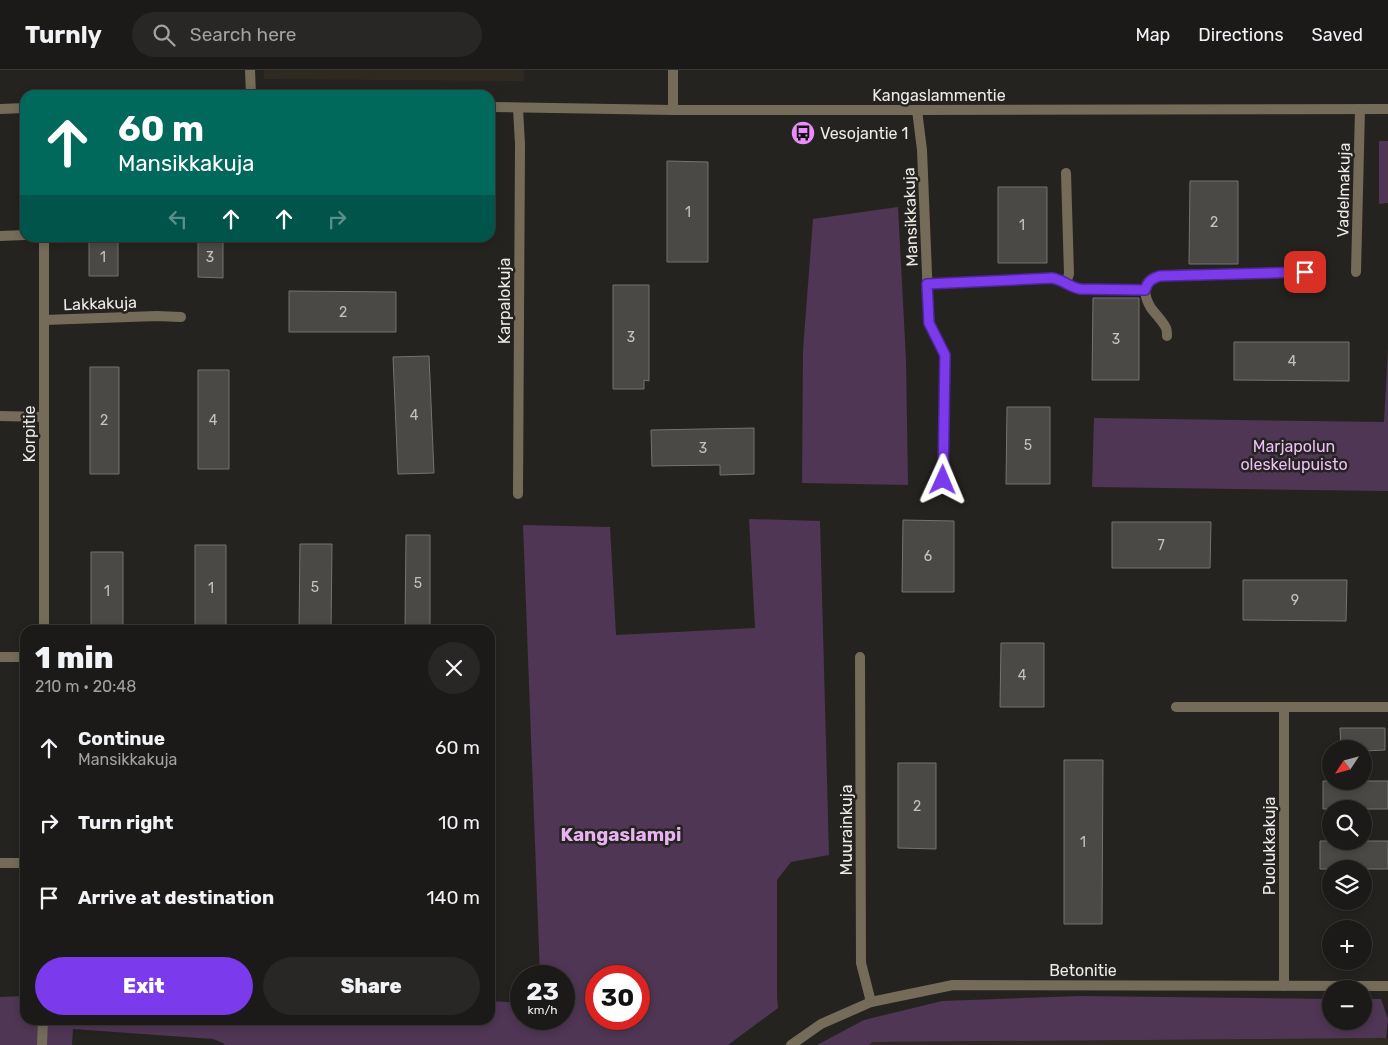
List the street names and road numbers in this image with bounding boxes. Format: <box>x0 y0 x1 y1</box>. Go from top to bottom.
street label: Kangaslammentie <box>872 86 1006 105</box>
street label: Vadelmakuja <box>1333 143 1354 238</box>
street label: Mansikkakuja <box>899 167 922 267</box>
street label: Karpalokuja <box>495 258 514 344</box>
street label: Lakkakuja <box>63 293 137 314</box>
street label: Korpitie <box>20 406 39 462</box>
street label: Muurainkuja <box>837 784 856 876</box>
street label: Puolukkakuja <box>1260 797 1279 895</box>
street label: Betonitie <box>1049 961 1117 980</box>

